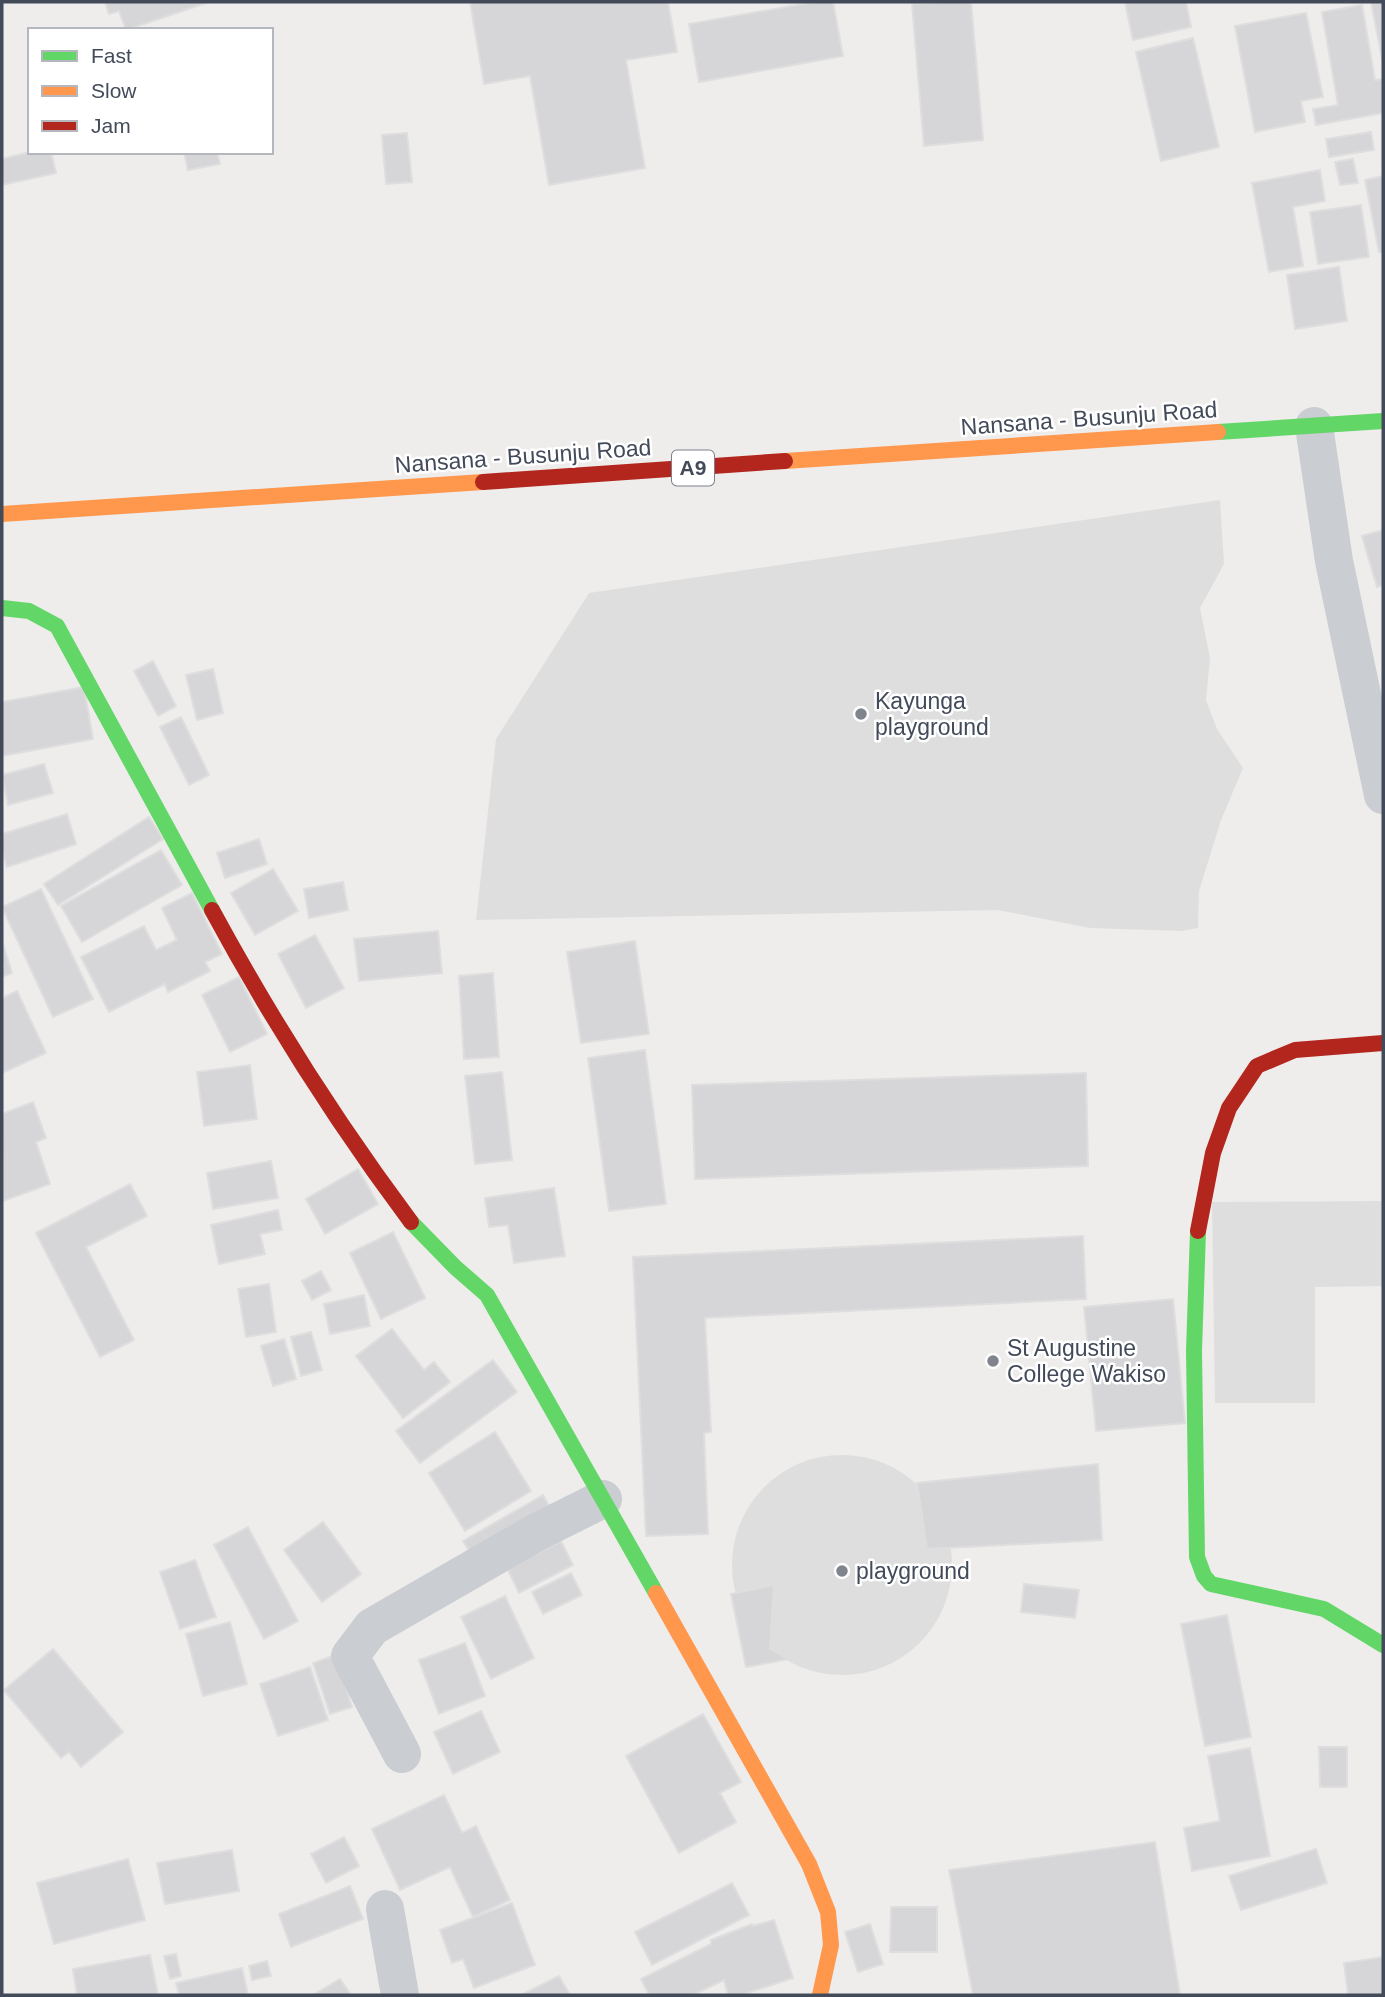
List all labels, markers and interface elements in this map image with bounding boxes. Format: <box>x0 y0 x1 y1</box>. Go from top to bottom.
legend <box>28 28 273 154</box>
text: Fast <box>91 44 132 67</box>
text: Slow <box>91 79 137 102</box>
text: Jam <box>91 114 131 137</box>
street label: Nansana - Busunju Road <box>960 396 1218 440</box>
street label: Nansana - Busunju Road <box>394 434 652 478</box>
road number: A9 <box>672 450 714 486</box>
place label: Kayunga playground <box>875 688 989 740</box>
marker: Kayunga playground <box>853 706 869 722</box>
place label: St Augustine College Wakiso <box>1007 1335 1166 1387</box>
marker: St Augustine College Wakiso <box>985 1353 1001 1369</box>
place label: playground <box>856 1558 970 1584</box>
marker: playground <box>834 1563 850 1579</box>

